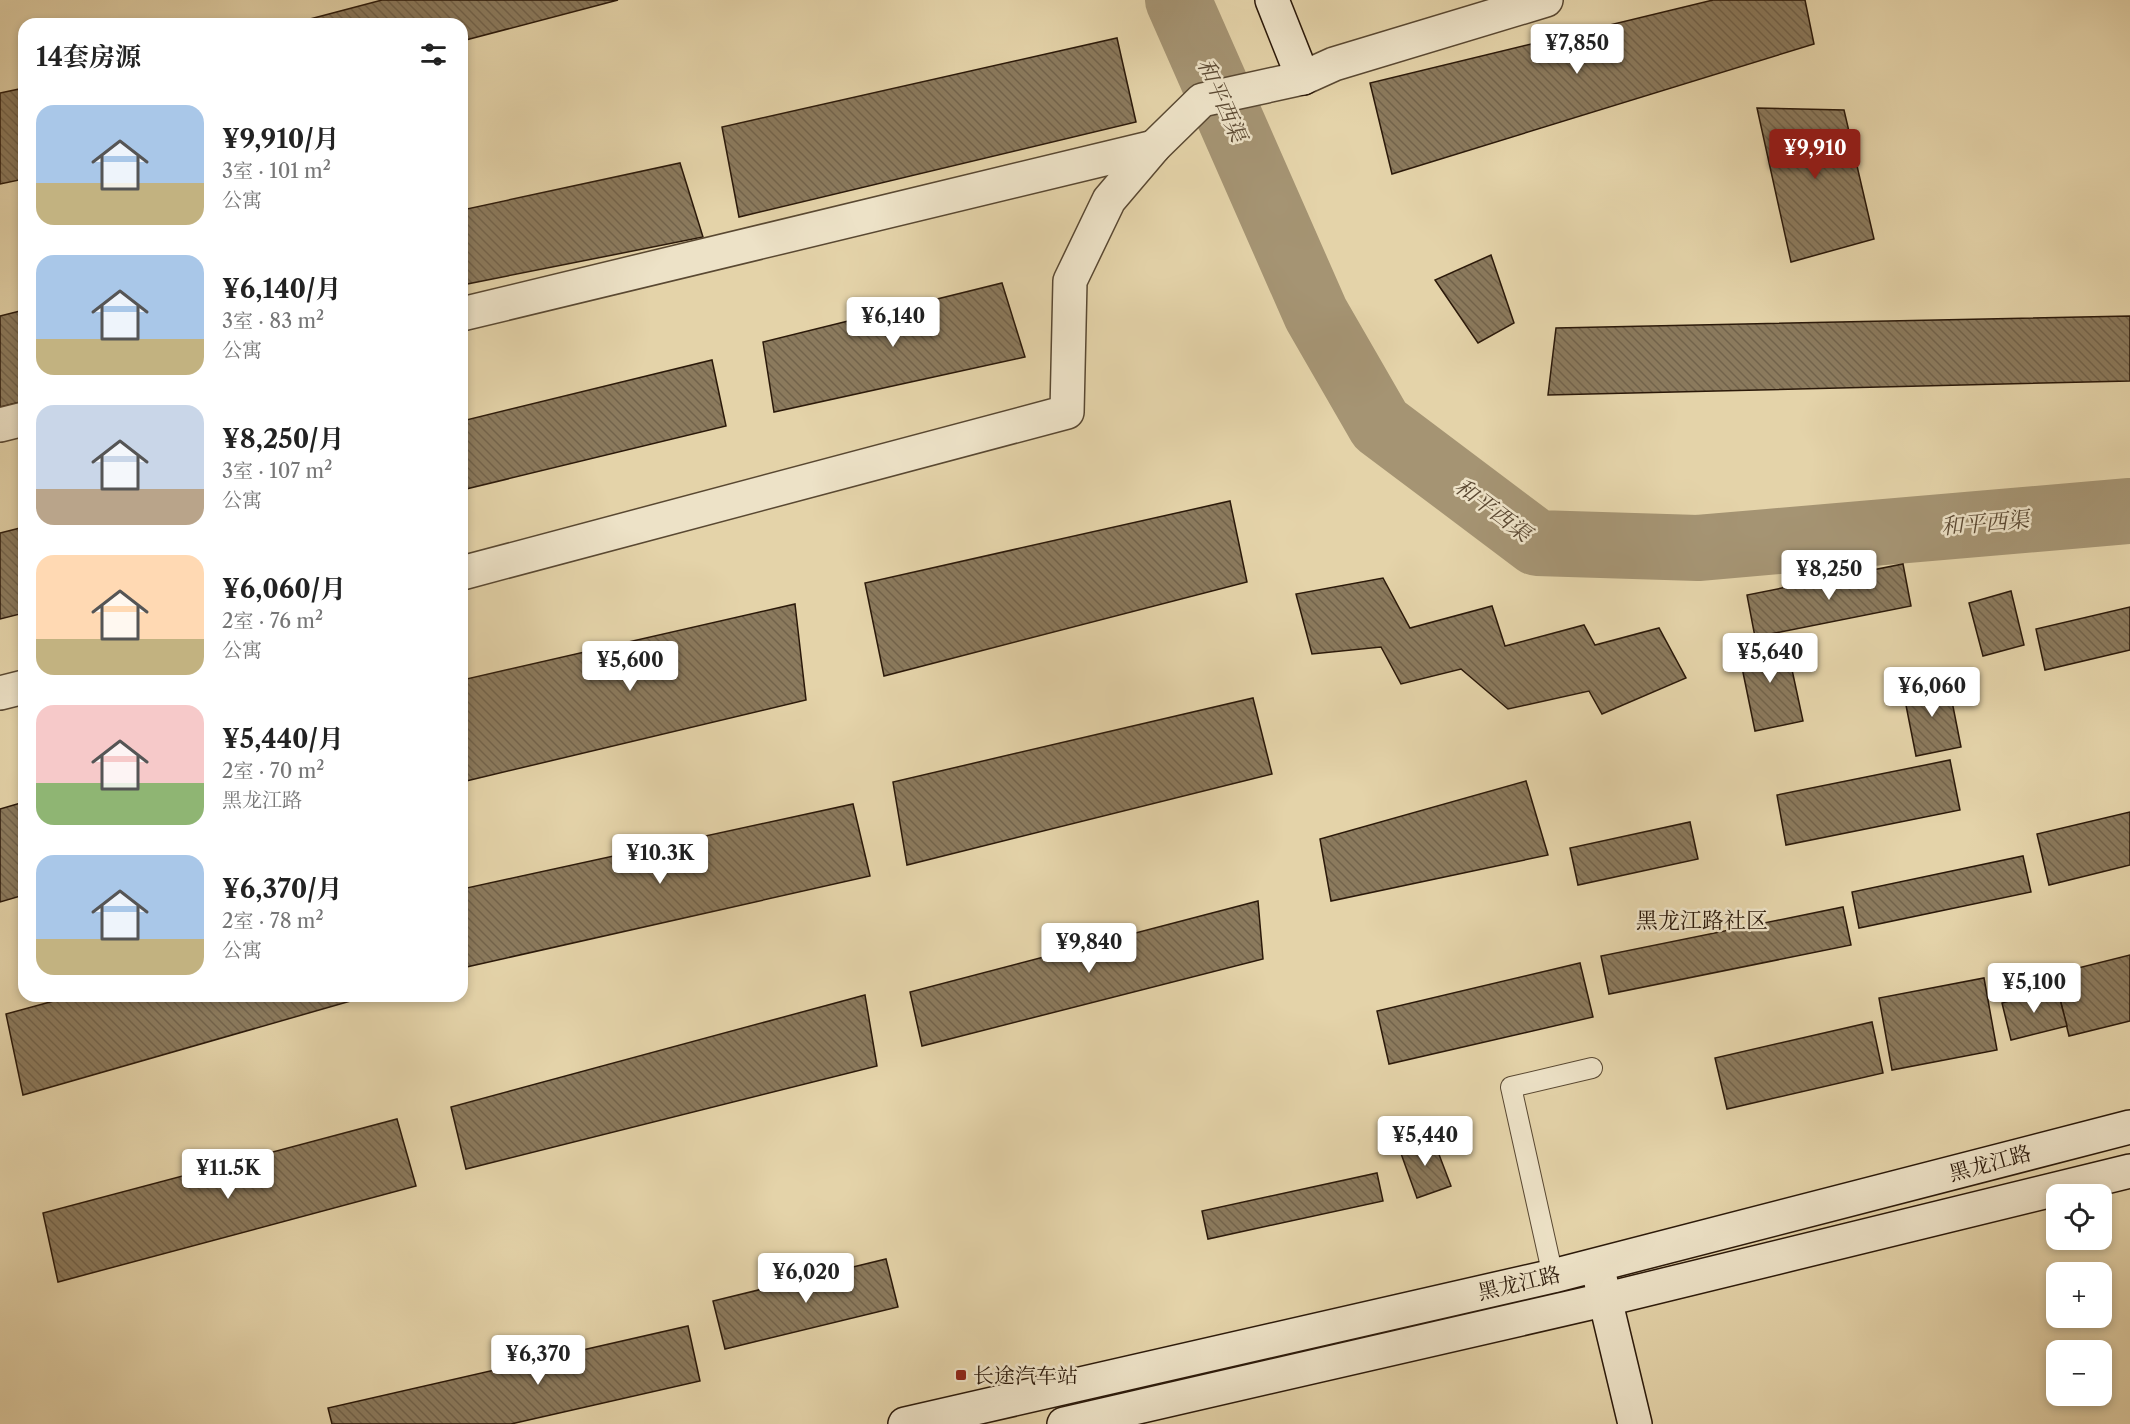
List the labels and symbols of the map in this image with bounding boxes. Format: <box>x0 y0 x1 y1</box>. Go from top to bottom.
pin: ¥7,850 <box>1528 24 1626 75</box>
water label: 和平西渠 <box>1192 54 1253 148</box>
pin: ¥9,910 <box>1766 129 1864 180</box>
pin: ¥6,140 <box>844 297 942 348</box>
water label: 和平西渠 <box>1450 473 1539 549</box>
water label: 和平西渠 <box>1940 505 2033 540</box>
pin: ¥8,250 <box>1780 550 1878 601</box>
pin: ¥5,640 <box>1721 633 1819 684</box>
pin: ¥5,600 <box>581 641 679 692</box>
pin: ¥6,060 <box>1883 667 1981 718</box>
pin: ¥10.3K <box>611 834 709 885</box>
district label: 黑龙江路社区 <box>1636 907 1768 934</box>
pin: ¥9,840 <box>1040 923 1138 974</box>
pin: ¥5,100 <box>1985 963 2083 1014</box>
pin: ¥5,440 <box>1376 1116 1474 1167</box>
street label: 黑龙江路 <box>1946 1140 2034 1186</box>
pin: ¥11.5K <box>179 1149 277 1200</box>
pin: ¥6,020 <box>757 1253 855 1304</box>
street label: 黑龙江路 <box>1475 1261 1563 1305</box>
pin: ¥6,370 <box>489 1335 587 1386</box>
place label: 长途汽车站 <box>973 1363 1078 1388</box>
marker: 长途汽车站 <box>954 1368 968 1382</box>

